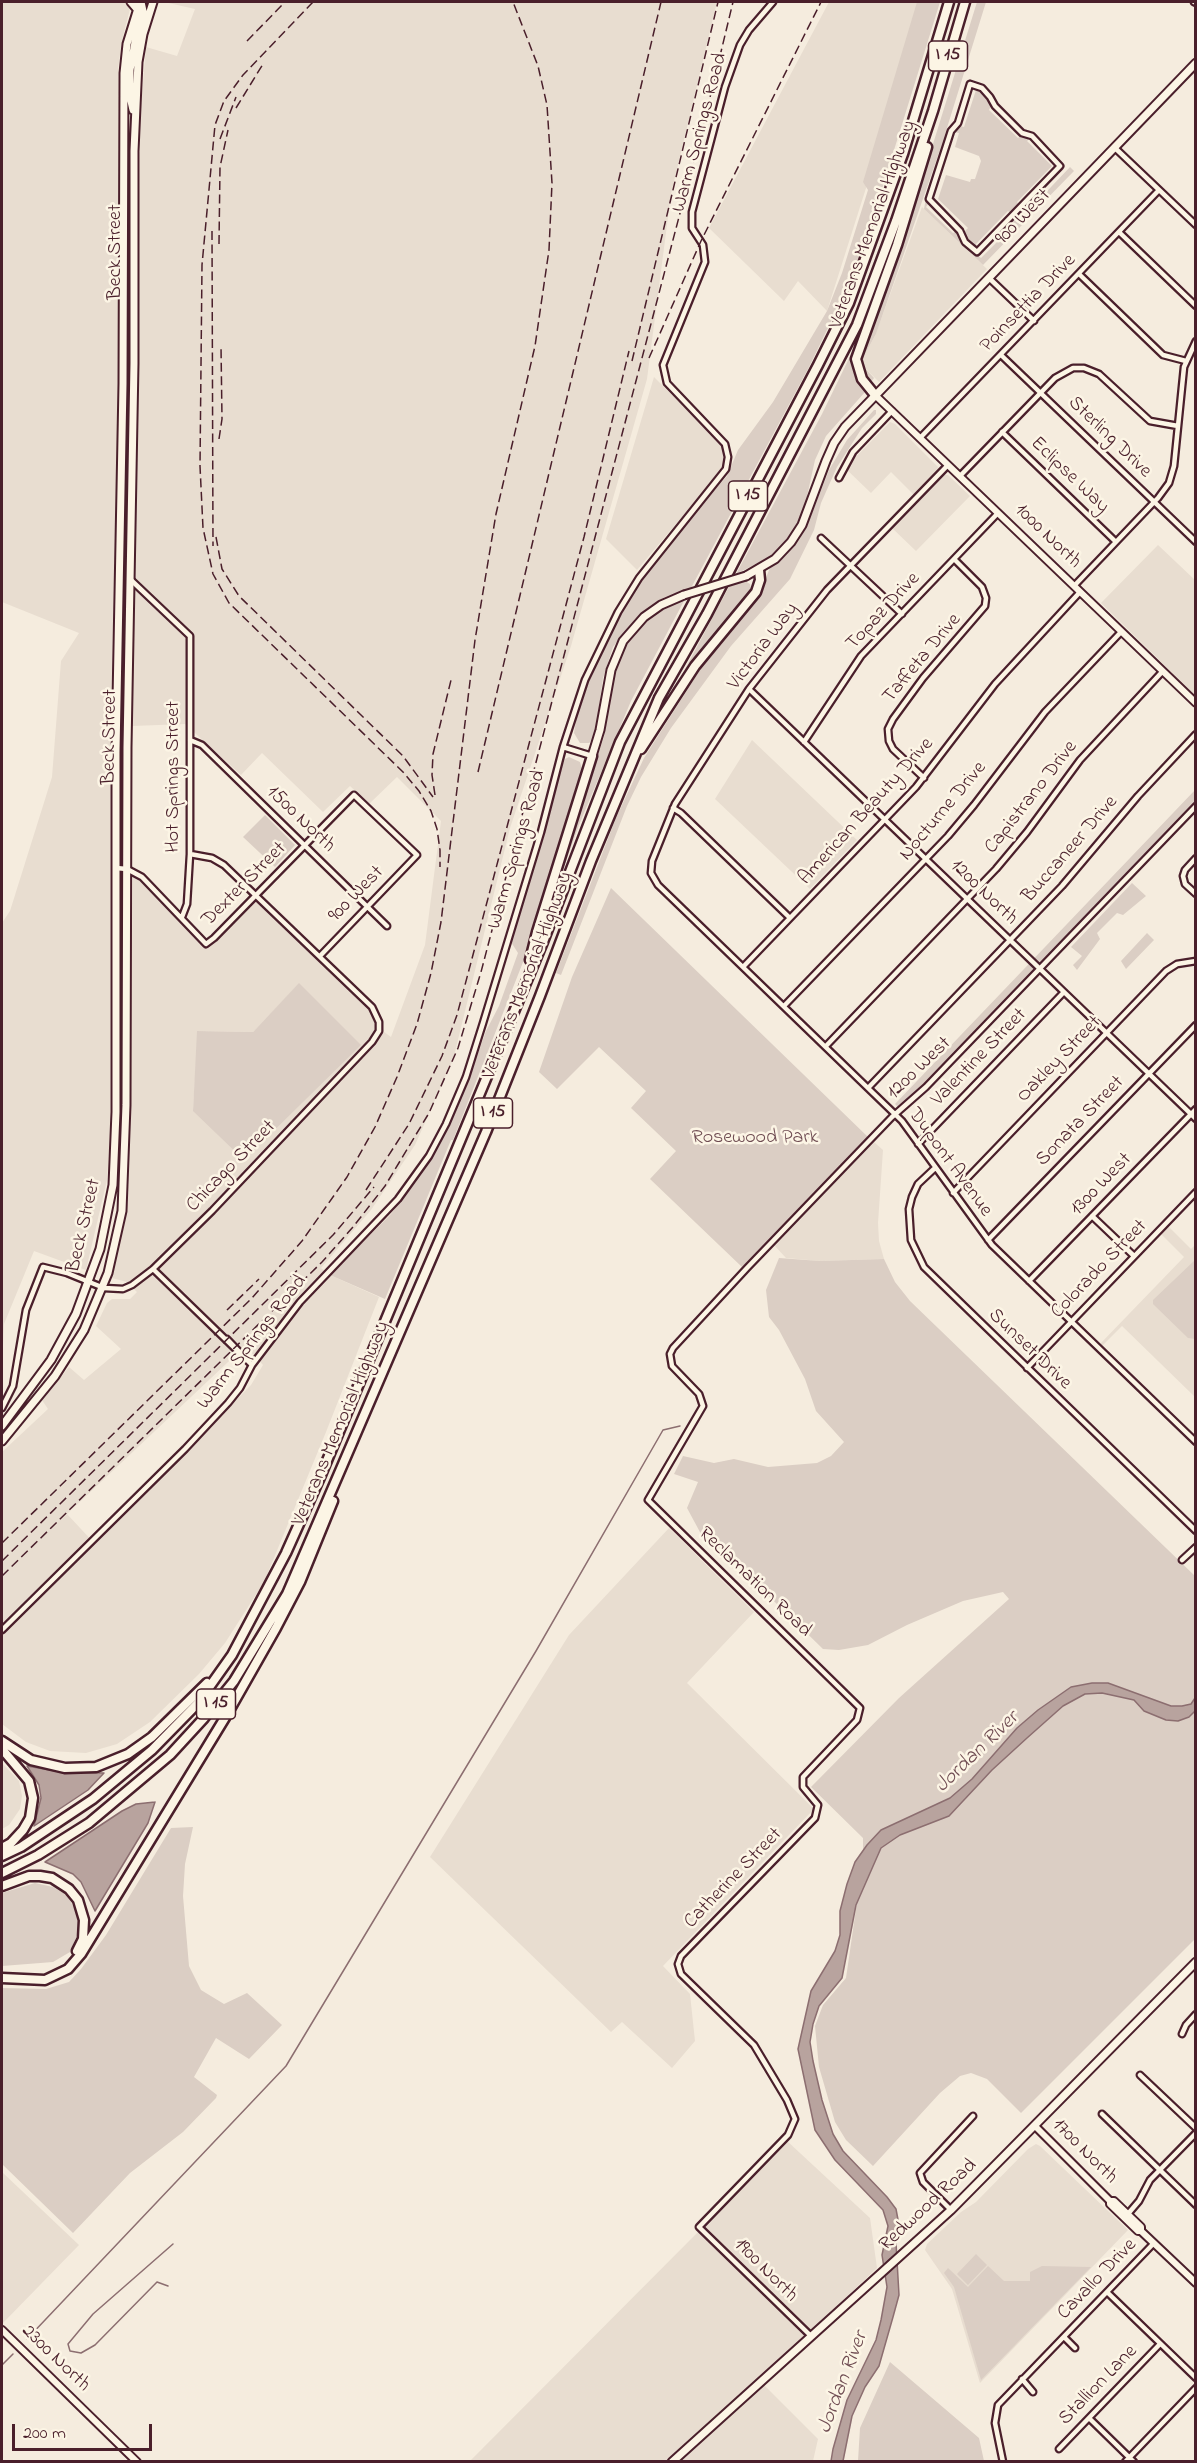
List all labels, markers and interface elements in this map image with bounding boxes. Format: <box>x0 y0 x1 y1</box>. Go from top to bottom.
road number: I 15 <box>928 41 968 71</box>
street label: Warm Springs Road <box>668 51 734 215</box>
street label: Veterans Memorial Highway <box>825 118 923 332</box>
street label: 900 West <box>991 185 1057 251</box>
street label: Beck Street <box>105 204 129 300</box>
street label: Poinsettia Drive <box>976 250 1082 358</box>
street label: Sterling Drive <box>1062 392 1156 484</box>
street label: Eclipse Way <box>1025 432 1113 520</box>
road number: I 15 <box>728 481 768 511</box>
street label: 1000 North <box>1009 499 1085 575</box>
street label: Topaz Drive <box>842 568 926 656</box>
street label: Victoria Way <box>723 599 805 695</box>
street label: Taffeta Drive <box>878 609 968 709</box>
street label: Beck Street <box>98 689 124 785</box>
street label: Hot Springs Street <box>163 701 187 853</box>
street label: American Beauty Drive <box>794 733 940 891</box>
street label: Capistrano Drive <box>980 737 1084 859</box>
street label: Nocturne Drive <box>895 757 993 867</box>
street label: Warm Springs Road <box>484 768 552 932</box>
street label: 1500 North <box>261 781 339 859</box>
street label: Buccaneer Drive <box>1018 792 1124 908</box>
street label: Dexter Street <box>198 838 292 932</box>
street label: 1200 North <box>944 855 1022 931</box>
street label: 900 West <box>324 862 390 928</box>
street label: Veterans Memorial Highway <box>478 869 580 1083</box>
street label: Valentine Street <box>927 1004 1033 1112</box>
street label: Oakley Street <box>1013 1012 1107 1108</box>
street label: 1200 West <box>883 1033 957 1105</box>
street label: Sonata Street <box>1032 1072 1130 1172</box>
road number: I 15 <box>474 1098 512 1128</box>
street label: Dupont Avenue <box>901 1104 997 1222</box>
street label: Chicago Street <box>182 1116 282 1218</box>
park label: Rosewood Park <box>692 1127 818 1151</box>
street label: 1300 West <box>1066 1149 1138 1221</box>
street label: Beck Street <box>63 1177 107 1275</box>
street label: Colorado Street <box>1047 1215 1153 1325</box>
street label: Warm Springs Road <box>193 1271 313 1415</box>
street label: Sunset Drive <box>982 1304 1076 1396</box>
street label: Veterans Memorial Highway <box>288 1318 396 1530</box>
street label: Reclamation Road <box>692 1523 816 1643</box>
road number: I 15 <box>196 1689 236 1719</box>
water label: Jordan River <box>931 1707 1025 1799</box>
street label: Catherine Street <box>680 1824 788 1934</box>
street label: 1700 North <box>1046 2114 1122 2190</box>
street label: Redwood Road <box>875 2155 983 2257</box>
street label: 1900 North <box>728 2234 802 2308</box>
street label: Cavallo Drive <box>1053 2234 1143 2326</box>
street label: 2300 North <box>15 2320 95 2398</box>
water label: Jordan River <box>813 2329 875 2437</box>
street label: Stallion Lane <box>1055 2341 1143 2431</box>
scale bar <box>15 2412 154 2450</box>
text: 200 m <box>23 2421 66 2447</box>

